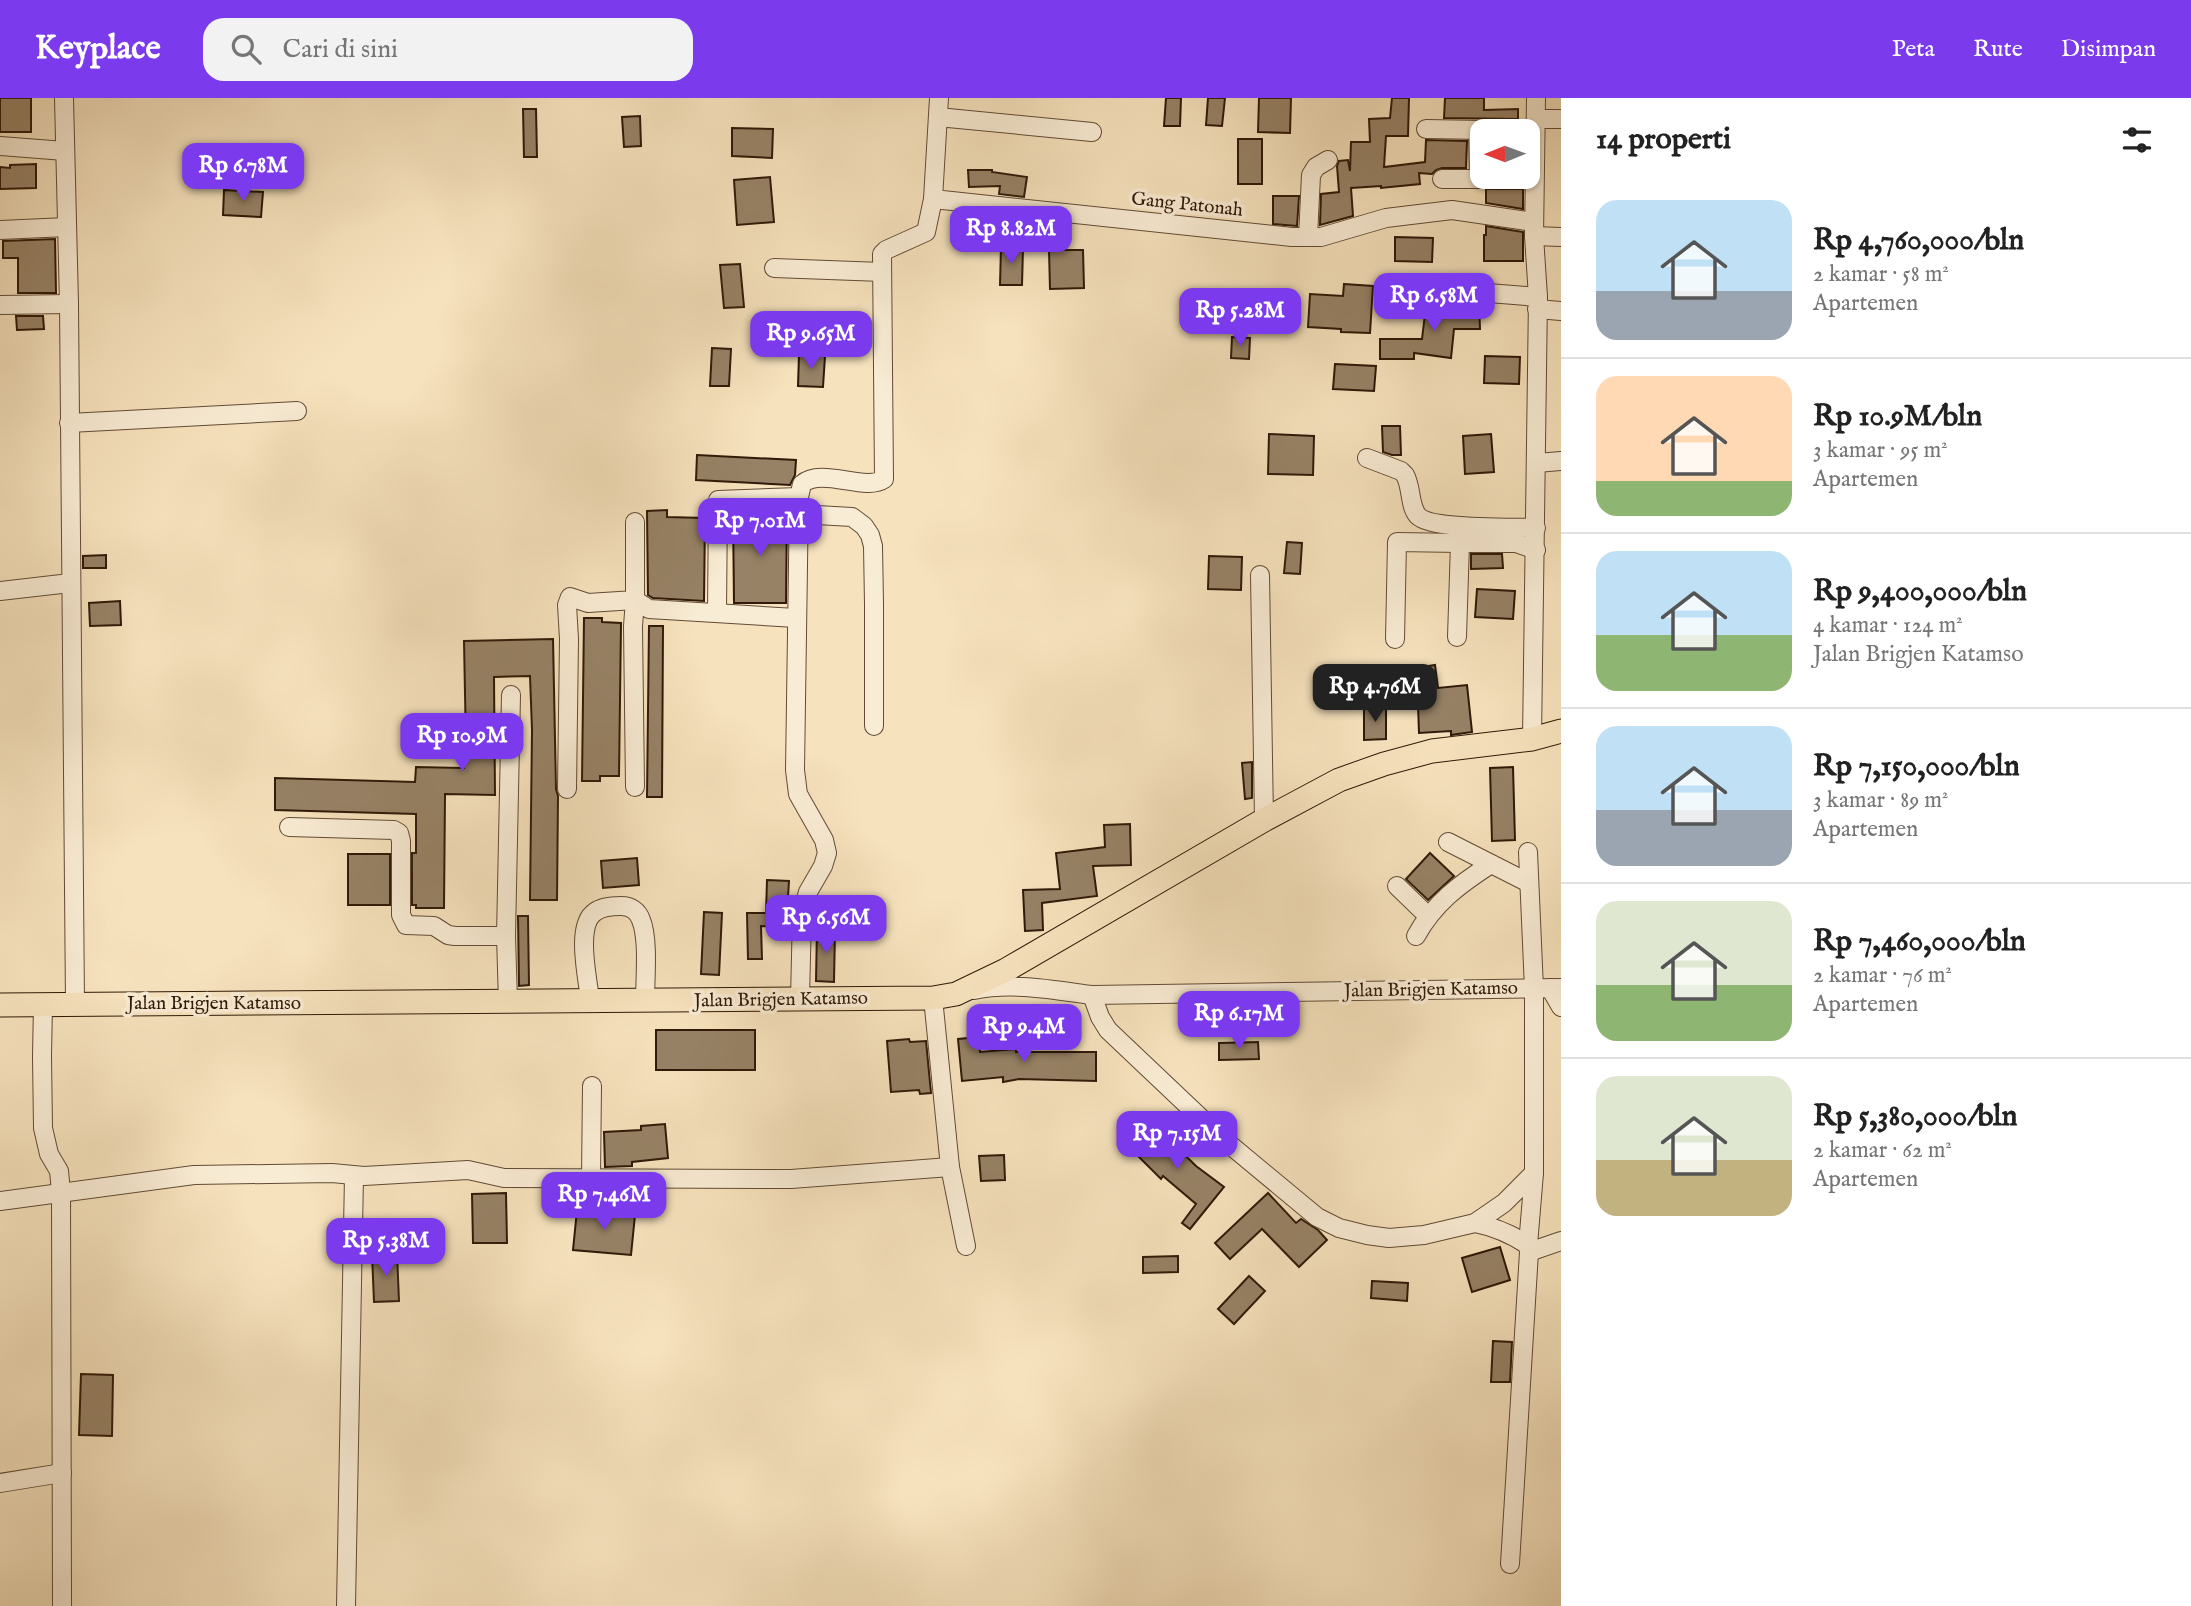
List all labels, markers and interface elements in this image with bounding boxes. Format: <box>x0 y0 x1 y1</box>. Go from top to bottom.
search box <box>203 18 693 81</box>
text: Keyplace <box>35 28 161 70</box>
icon: search <box>227 30 265 68</box>
text: Cari di sini <box>283 33 398 66</box>
text: Peta <box>1892 34 1935 65</box>
text: Rute <box>1973 34 2023 65</box>
text: Disimpan <box>2061 34 2156 65</box>
north arrow <box>1470 119 1540 189</box>
map controls <box>1470 119 1540 189</box>
text: 14 properti <box>1596 121 1731 159</box>
icon: filters <box>2118 121 2156 159</box>
pin: Rp 6.78M <box>171 144 315 203</box>
text: Rp 6.78M <box>198 151 288 180</box>
street label: Gang Patonah <box>1130 187 1244 223</box>
pin: Rp 8.82M <box>939 206 1083 266</box>
text: Rp 8.82M <box>966 214 1056 243</box>
text: Rp 4,760,000/bln <box>1813 222 2024 260</box>
icon: home <box>1652 228 1736 312</box>
text: 2 kamar · 58 m² <box>1813 260 1949 289</box>
pin: Rp 6.58M <box>1362 274 1506 333</box>
text: Rp 6.58M <box>1390 281 1478 310</box>
pin: Rp 5.28M <box>1168 288 1312 348</box>
text: Apartemen <box>1813 289 1918 318</box>
text: Rp 5.28M <box>1195 296 1285 325</box>
pin: Rp 9.65M <box>739 312 883 371</box>
text: Rp 9.65M <box>766 319 856 348</box>
text: Rp 10.9M/bln <box>1813 398 1982 436</box>
icon: home <box>1652 404 1736 488</box>
text: 3 kamar · 95 m² <box>1813 436 1948 465</box>
text: Apartemen <box>1813 465 1918 494</box>
pin: Rp 7.01M <box>688 498 832 558</box>
text: Rp 7.01M <box>714 506 806 535</box>
text: Rp 9,400,000/bln <box>1813 573 2027 611</box>
icon: home <box>1652 579 1736 663</box>
text: 4 kamar · 124 m² <box>1813 611 1963 640</box>
text: Jalan Brigjen Katamso <box>1813 640 2024 669</box>
pin: Rp 4.76M <box>1303 664 1447 724</box>
text: Rp 4.76M <box>1329 672 1421 701</box>
pin: Rp 10.9M <box>390 714 534 773</box>
text: Rp 10.9M <box>416 721 508 750</box>
text: Rp 7,150,000/bln <box>1813 748 2020 786</box>
icon: home <box>1652 754 1736 838</box>
text: 3 kamar · 89 m² <box>1813 786 1948 815</box>
text: Apartemen <box>1813 815 1918 844</box>
pin: Rp 6.56M <box>754 896 898 955</box>
text: Rp 6.56M <box>781 903 871 932</box>
text: Rp 7,460,000/bln <box>1813 923 2026 961</box>
icon: home <box>1652 929 1736 1013</box>
text: 2 kamar · 76 m² <box>1813 961 1952 990</box>
street label: Jalan Brigjen Katamso <box>1342 976 1518 1004</box>
street label: Jalan Brigjen Katamso <box>692 986 868 1014</box>
text: Apartemen <box>1813 990 1918 1019</box>
street label: Jalan Brigjen Katamso <box>125 992 301 1016</box>
pin: Rp 6.17M <box>1167 992 1311 1051</box>
text: Rp 6.17M <box>1194 999 1284 1028</box>
pin: Rp 9.4M <box>959 1004 1089 1064</box>
text: Rp 9.4M <box>983 1012 1065 1041</box>
text: Rp 5,380,000/bln <box>1813 1098 2018 1136</box>
icon: home <box>1652 1104 1736 1188</box>
pin: Rp 7.15M <box>1105 1112 1249 1171</box>
text: Rp 7.15M <box>1132 1119 1222 1148</box>
text: 2 kamar · 62 m² <box>1813 1136 1952 1165</box>
text: Apartemen <box>1813 1165 1918 1194</box>
pin: Rp 7.46M <box>532 1172 676 1232</box>
text: Rp 7.46M <box>557 1180 651 1209</box>
pin: Rp 5.38M <box>314 1218 458 1278</box>
text: Rp 5.38M <box>342 1226 430 1255</box>

